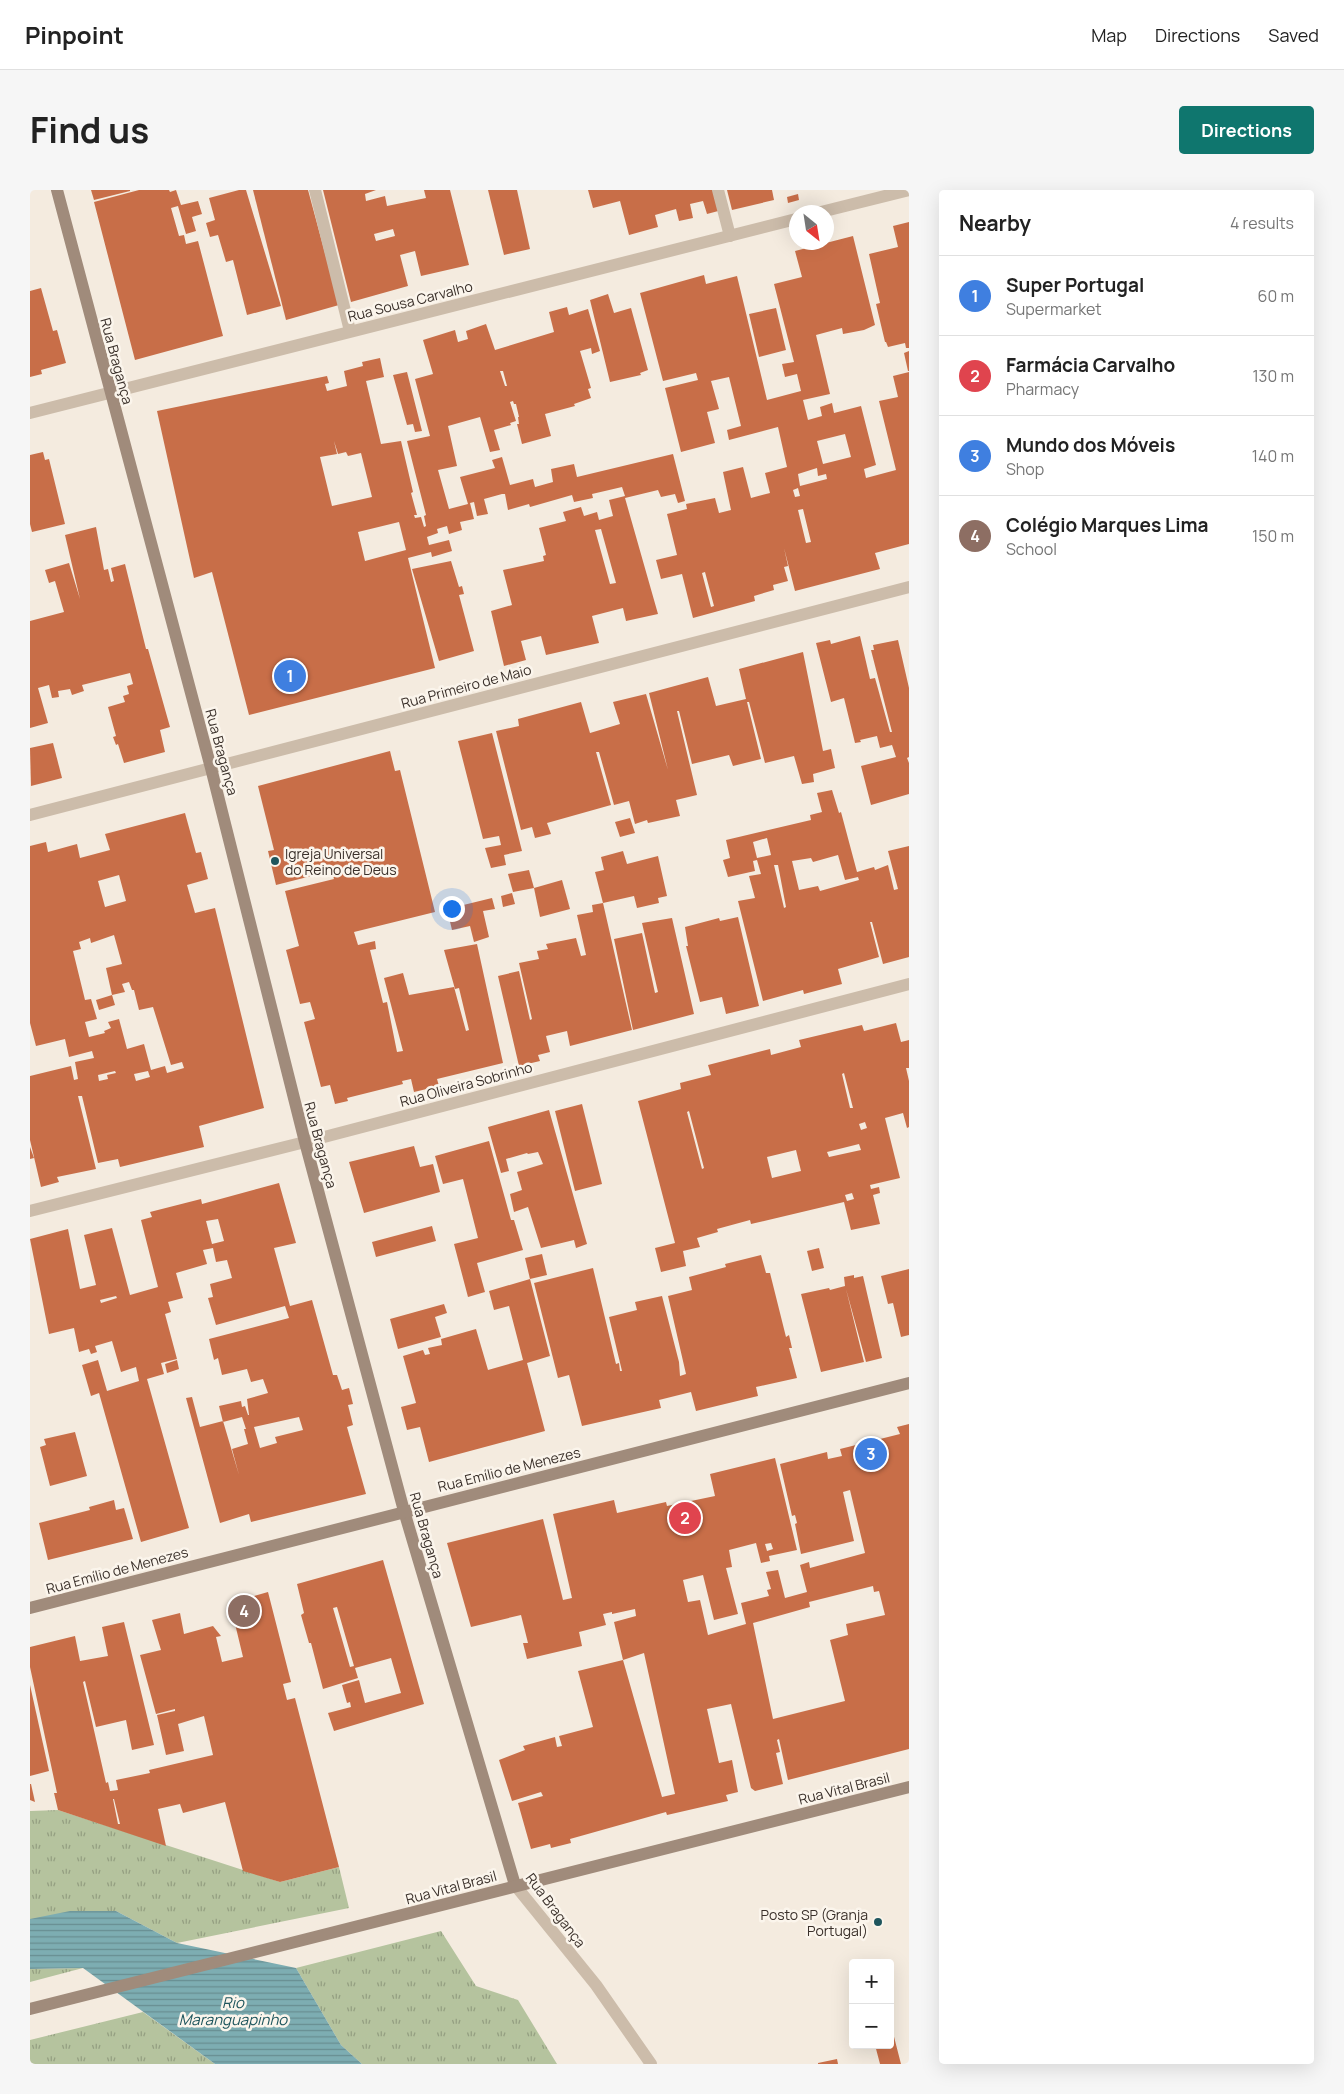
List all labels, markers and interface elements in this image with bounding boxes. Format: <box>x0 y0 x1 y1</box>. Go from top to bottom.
text: Pinpoint <box>25 18 124 51</box>
text: Map <box>1091 23 1127 47</box>
text: Directions <box>1155 23 1240 47</box>
text: Saved <box>1268 23 1319 47</box>
text: Find us <box>30 106 149 154</box>
button: Directions <box>1179 106 1314 154</box>
north arrow <box>789 205 834 250</box>
text: Nearby <box>959 209 1031 237</box>
text: 4 results <box>1230 212 1294 234</box>
text: Super Portugal <box>1006 272 1144 298</box>
street label: Rua Sousa Carvalho <box>346 276 474 326</box>
text: 1 <box>971 285 979 307</box>
text: 60 m <box>1258 285 1294 307</box>
text: Supermarket <box>1006 298 1102 320</box>
street label: Rua Bragança <box>96 316 138 406</box>
text: Farmácia Carvalho <box>1006 352 1175 378</box>
text: 2 <box>970 365 980 387</box>
text: 130 m <box>1252 365 1294 387</box>
text: Pharmacy <box>1006 378 1079 400</box>
text: Mundo dos Móveis <box>1006 432 1175 458</box>
text: 3 <box>970 445 980 467</box>
text: 140 m <box>1252 445 1294 467</box>
text: Shop <box>1006 458 1044 480</box>
text: Colégio Marques Lima <box>1006 512 1209 538</box>
text: 4 <box>970 525 980 547</box>
text: 150 m <box>1252 525 1294 547</box>
text: School <box>1006 538 1057 560</box>
pin: 1 <box>274 657 306 695</box>
street label: Rua Primeiro de Maio <box>399 659 533 713</box>
street label: Rua Bragança <box>201 707 243 797</box>
place label: Igreja Universal do Reino de Deus <box>285 844 397 879</box>
marker: Igreja Universal do Reino de Deus <box>269 855 281 867</box>
your location <box>439 896 465 922</box>
street label: Rua Oliveira Sobrinho <box>398 1057 534 1111</box>
street label: Rua Bragança <box>300 1100 342 1190</box>
pin: 3 <box>855 1435 887 1473</box>
street label: Rua Emílio de Menezes <box>436 1442 582 1496</box>
street label: Rua Bragança <box>406 1490 448 1580</box>
pin: 2 <box>669 1499 701 1537</box>
street label: Rua Emílio de Menezes <box>44 1542 190 1598</box>
pin: 4 <box>228 1592 260 1630</box>
street label: Rua Vital Brasil <box>796 1767 892 1809</box>
street label: Rua Vital Brasil <box>403 1866 499 1908</box>
street label: Rua Bragança <box>522 1869 590 1951</box>
place label: Posto SP (Granja Portugal) <box>761 1905 868 1940</box>
marker: Posto SP (Granja Portugal) <box>872 1916 884 1928</box>
map controls <box>849 1959 894 2049</box>
button: + <box>849 1959 894 2004</box>
water label: Rio Maranguapinho <box>179 1992 288 2030</box>
button: − <box>849 2004 894 2049</box>

